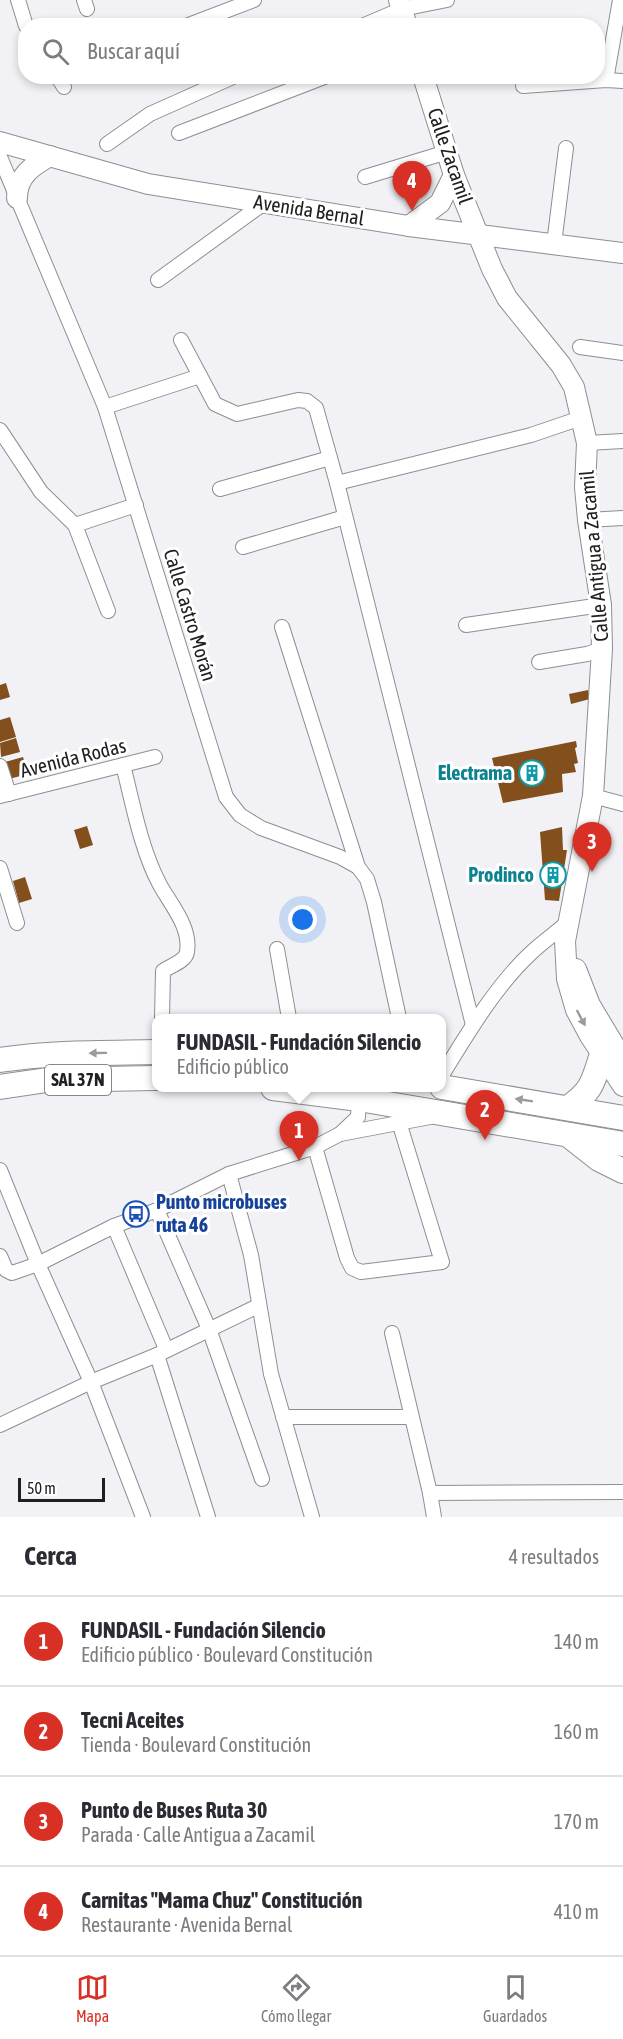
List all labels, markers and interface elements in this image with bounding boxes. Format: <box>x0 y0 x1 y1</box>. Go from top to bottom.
search box <box>18 18 605 84</box>
icon: search <box>39 35 72 68</box>
text: Buscar aquí <box>87 38 180 64</box>
street label: Calle Zacamil <box>423 105 478 207</box>
pin: 4 <box>392 162 432 211</box>
street label: Avenida Bernal <box>252 189 367 230</box>
street label: Calle Antigua a Zacamil <box>574 469 612 643</box>
street label: Calle Castro Morán <box>159 546 222 684</box>
street label: Avenida Rodas <box>18 733 128 782</box>
building icon: Electrama <box>517 758 547 788</box>
place label: Electrama <box>438 761 512 784</box>
pin: 3 <box>572 822 612 872</box>
building icon: Prodinco <box>538 860 568 890</box>
place label: Prodinco <box>468 863 534 886</box>
your location <box>288 905 317 934</box>
one-way arrow <box>576 1010 586 1027</box>
popup <box>152 1014 446 1092</box>
text: FUNDASIL - Fundación Silencio <box>177 1029 421 1055</box>
one-way arrow <box>89 1048 108 1058</box>
text: Edificio público <box>177 1055 289 1078</box>
road number: SAL 37N <box>45 1065 111 1095</box>
pin: 2 <box>466 1090 504 1140</box>
one-way arrow <box>514 1096 533 1105</box>
pin: 1 <box>280 1112 318 1161</box>
place label: Punto microbuses ruta 46 <box>156 1190 287 1236</box>
bus stop icon: Punto microbuses ruta 46 <box>121 1199 151 1229</box>
scale bar <box>18 1475 105 1502</box>
text: 50 m <box>27 1479 56 1497</box>
text: Cerca <box>24 1541 77 1571</box>
text: 4 resultados <box>509 1545 599 1568</box>
text: FUNDASIL - Fundación Silencio <box>81 1617 326 1643</box>
text: 1 <box>39 1630 48 1653</box>
text: 140 m <box>554 1630 599 1653</box>
text: Edificio público · Boulevard Constitución <box>81 1643 373 1666</box>
text: Tecni Aceites <box>81 1707 184 1733</box>
text: 2 <box>39 1720 48 1743</box>
text: 160 m <box>554 1720 599 1743</box>
text: Tienda · Boulevard Constitución <box>81 1733 311 1756</box>
text: Punto de Buses Ruta 30 <box>81 1797 267 1823</box>
text: 3 <box>39 1810 48 1833</box>
text: 170 m <box>554 1810 599 1833</box>
text: Parada · Calle Antigua a Zacamil <box>81 1823 315 1846</box>
text: Carnitas "Mama Chuz" Constitución <box>81 1887 362 1913</box>
text: 4 <box>39 1900 48 1923</box>
text: 410 m <box>554 1900 599 1923</box>
text: Restaurante · Avenida Bernal <box>81 1913 292 1936</box>
tab: Mapa <box>76 1971 109 2025</box>
tab: Cómo llegar <box>261 1971 331 2025</box>
tab: Guardados <box>483 1971 547 2025</box>

